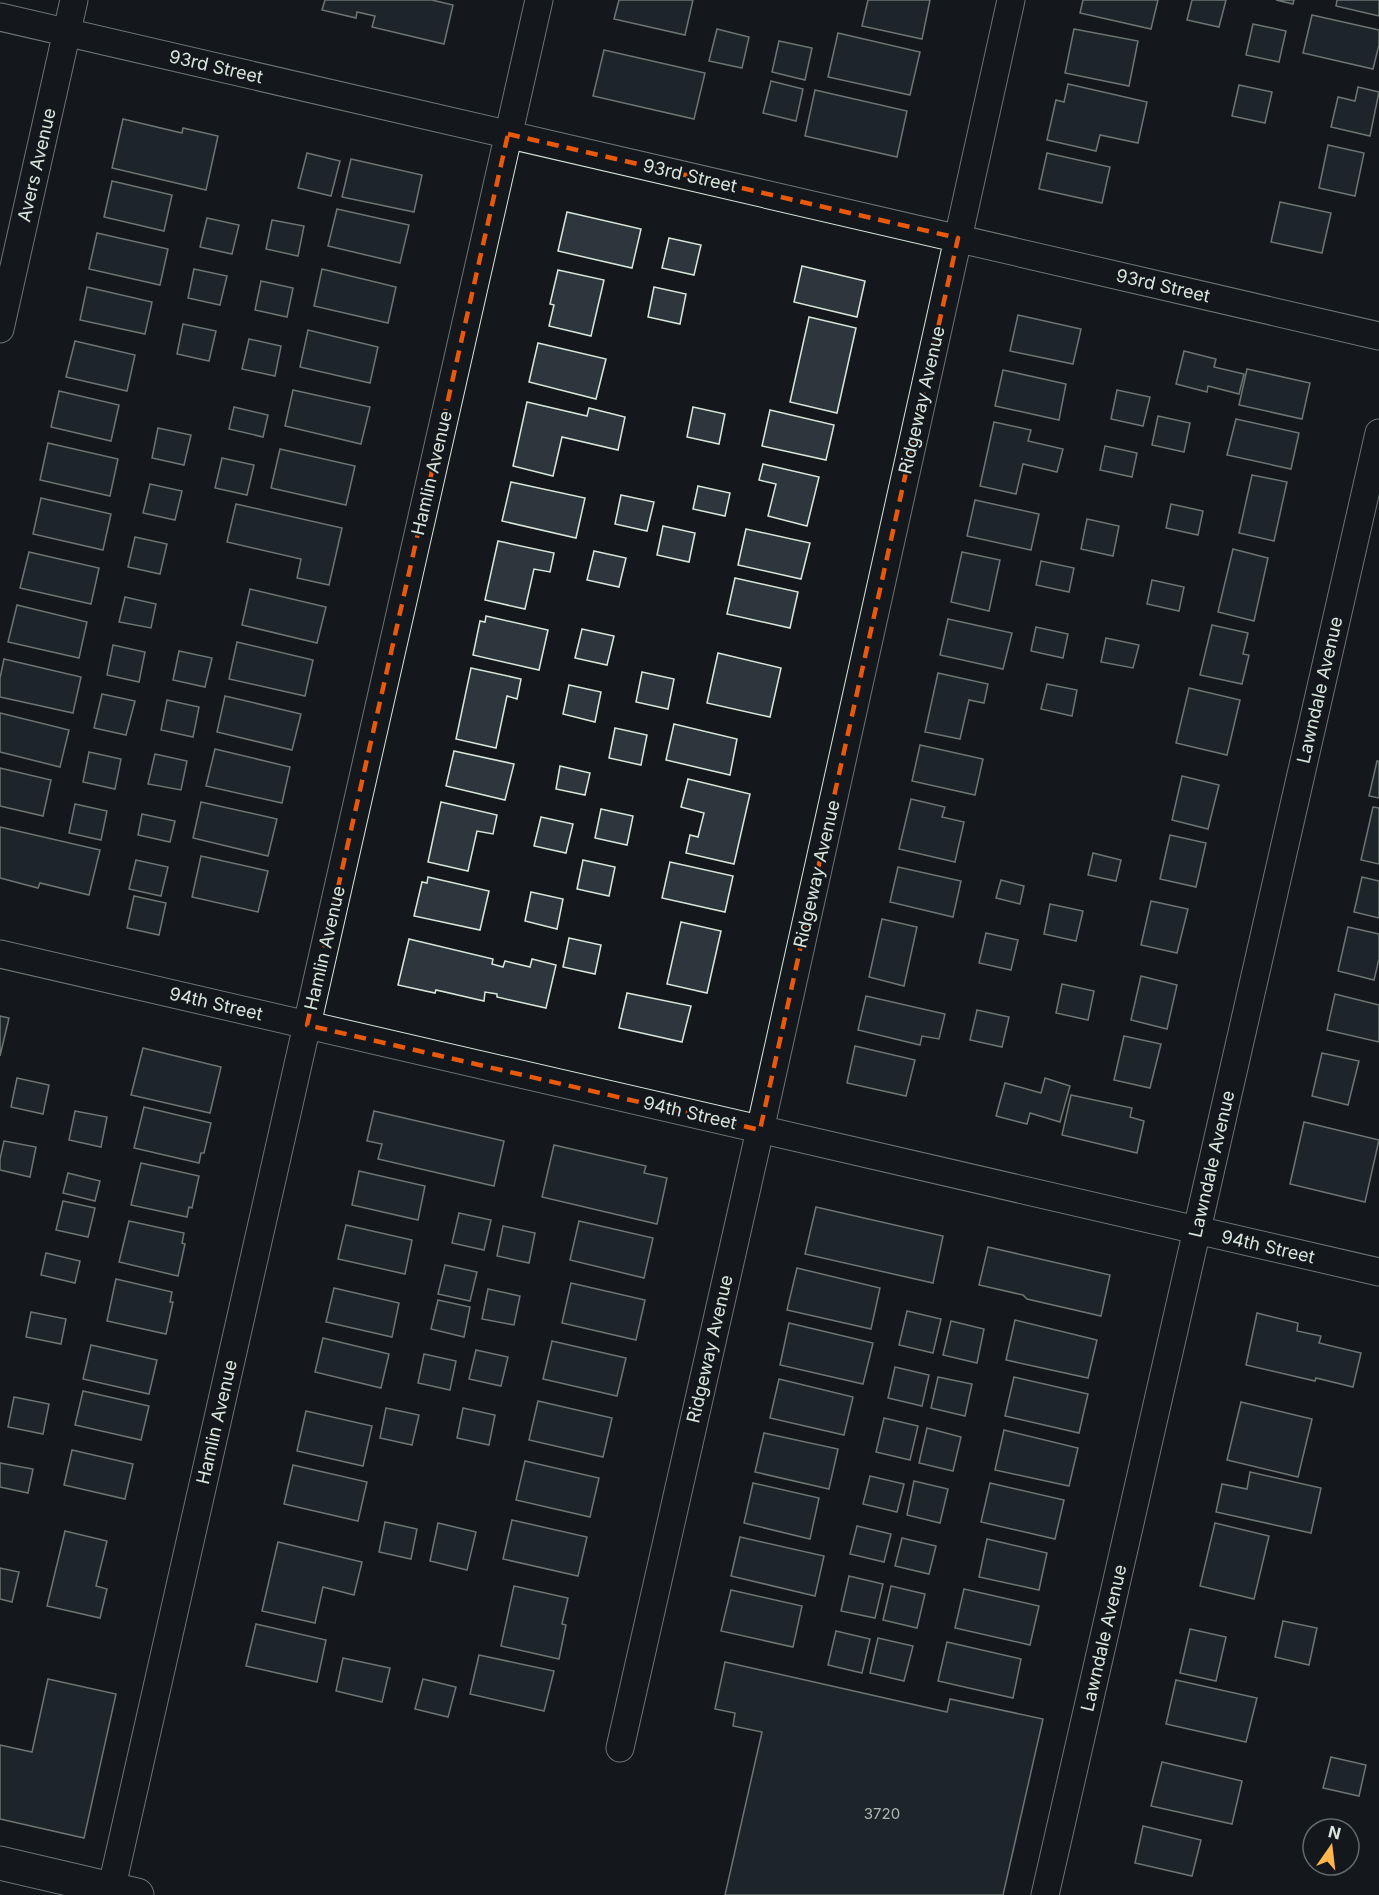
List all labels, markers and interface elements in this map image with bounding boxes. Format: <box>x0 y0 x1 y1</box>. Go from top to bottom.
street label: 93rd Street <box>167 46 265 88</box>
street label: Avers Avenue <box>13 106 60 224</box>
street label: 93rd Street <box>641 155 739 197</box>
street label: 93rd Street <box>1114 265 1212 307</box>
street label: Ridgeway Avenue <box>894 324 949 476</box>
street label: Hamlin Avenue <box>407 409 456 537</box>
street label: Lawndale Avenue <box>1292 614 1347 765</box>
street label: Ridgeway Avenue <box>789 798 844 950</box>
street label: Hamlin Avenue <box>300 884 349 1012</box>
street label: 94th Street <box>167 983 265 1024</box>
street label: Lawndale Avenue <box>1184 1088 1239 1239</box>
street label: 94th Street <box>641 1092 739 1133</box>
street label: 94th Street <box>1219 1226 1317 1267</box>
street label: Ridgeway Avenue <box>682 1273 737 1425</box>
street label: Hamlin Avenue <box>192 1358 241 1486</box>
street label: Lawndale Avenue <box>1076 1562 1131 1713</box>
house number: 3720 <box>864 1804 900 1823</box>
north arrow <box>1301 1817 1361 1877</box>
text: N <box>1326 1821 1343 1844</box>

